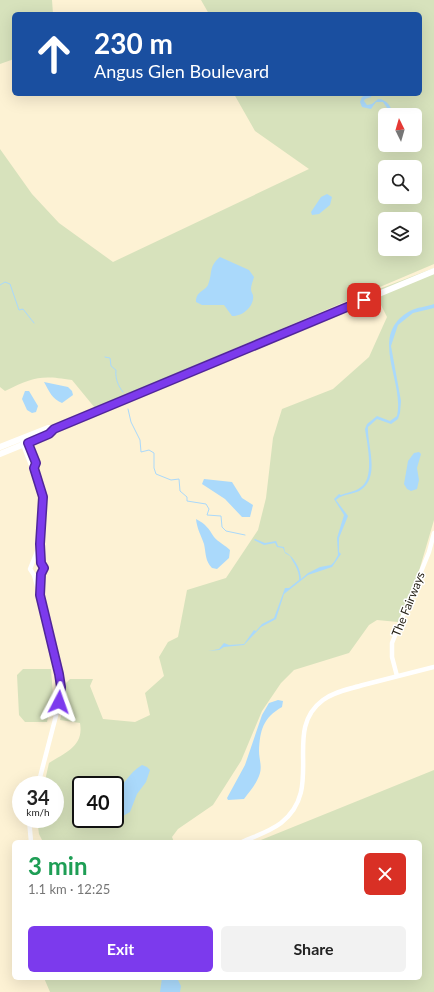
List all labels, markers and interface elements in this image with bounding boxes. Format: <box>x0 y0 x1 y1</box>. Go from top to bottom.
text: 230 m <box>94 26 173 60</box>
icon: ahead <box>28 28 80 80</box>
text: Angus Glen Boulevard <box>94 60 269 82</box>
north arrow <box>378 108 422 152</box>
map controls <box>378 108 422 256</box>
button: search <box>378 160 422 204</box>
button: layers <box>378 212 422 256</box>
pin <box>347 283 381 317</box>
icon: arrive <box>353 289 375 311</box>
street label: The Fairways <box>388 569 428 639</box>
position arrow <box>38 681 80 723</box>
speed limit sign: 40 <box>72 776 124 828</box>
text: 34 <box>26 785 50 809</box>
text: km/h <box>26 806 50 818</box>
text: 3 min <box>28 851 88 880</box>
button: close <box>364 853 406 895</box>
text: 1.1 km · 12:25 <box>28 881 110 897</box>
button: Exit <box>28 926 213 972</box>
button: Share <box>221 926 406 972</box>

